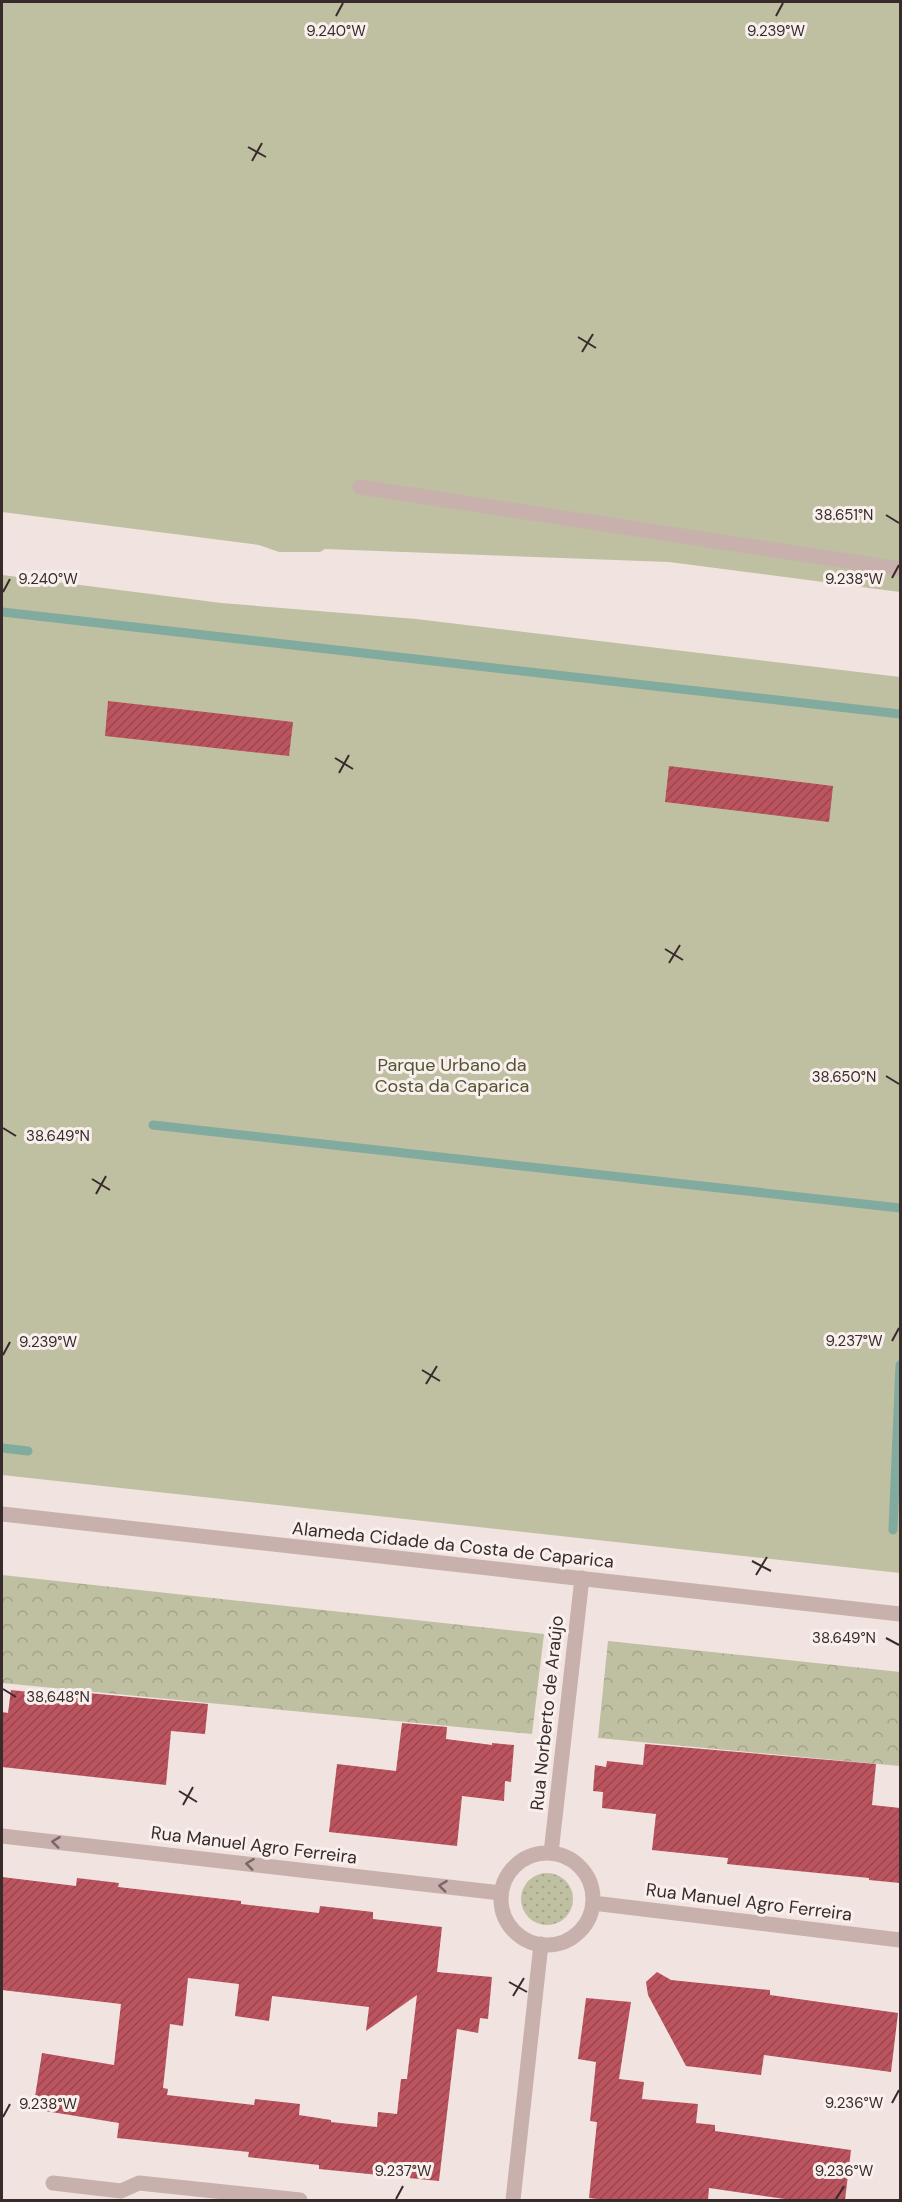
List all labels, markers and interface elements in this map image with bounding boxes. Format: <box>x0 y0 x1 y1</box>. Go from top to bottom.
text: 9.240°W <box>306 21 366 41</box>
text: 9.239°W <box>747 21 806 41</box>
text: 38.651°N <box>815 505 873 525</box>
text: 9.240°W <box>18 569 78 589</box>
text: 9.238°W <box>825 569 884 589</box>
park label: Parque Urbano da Costa da Caparica <box>375 1053 529 1098</box>
text: 38.650°N <box>812 1067 876 1087</box>
text: 38.649°N <box>26 1126 90 1146</box>
text: 9.237°W <box>826 1331 883 1351</box>
text: 9.239°W <box>19 1332 78 1352</box>
street label: Alameda Cidade da Costa de Caparica <box>291 1516 615 1574</box>
street label: Rua Norberto de Araújo <box>525 1614 569 1812</box>
text: 38.649°N <box>812 1628 876 1648</box>
text: 38.648°N <box>26 1687 90 1707</box>
street label: Rua Manuel Agro Ferreira <box>150 1820 358 1870</box>
one-way arrow <box>51 1836 60 1849</box>
one-way arrow <box>245 1858 254 1871</box>
street label: Rua Manuel Agro Ferreira <box>645 1877 853 1927</box>
one-way arrow <box>439 1880 448 1893</box>
text: 9.236°W <box>825 2093 884 2113</box>
text: 9.238°W <box>19 2094 78 2114</box>
text: 9.237°W <box>375 2161 432 2181</box>
text: 9.236°W <box>815 2161 874 2181</box>

